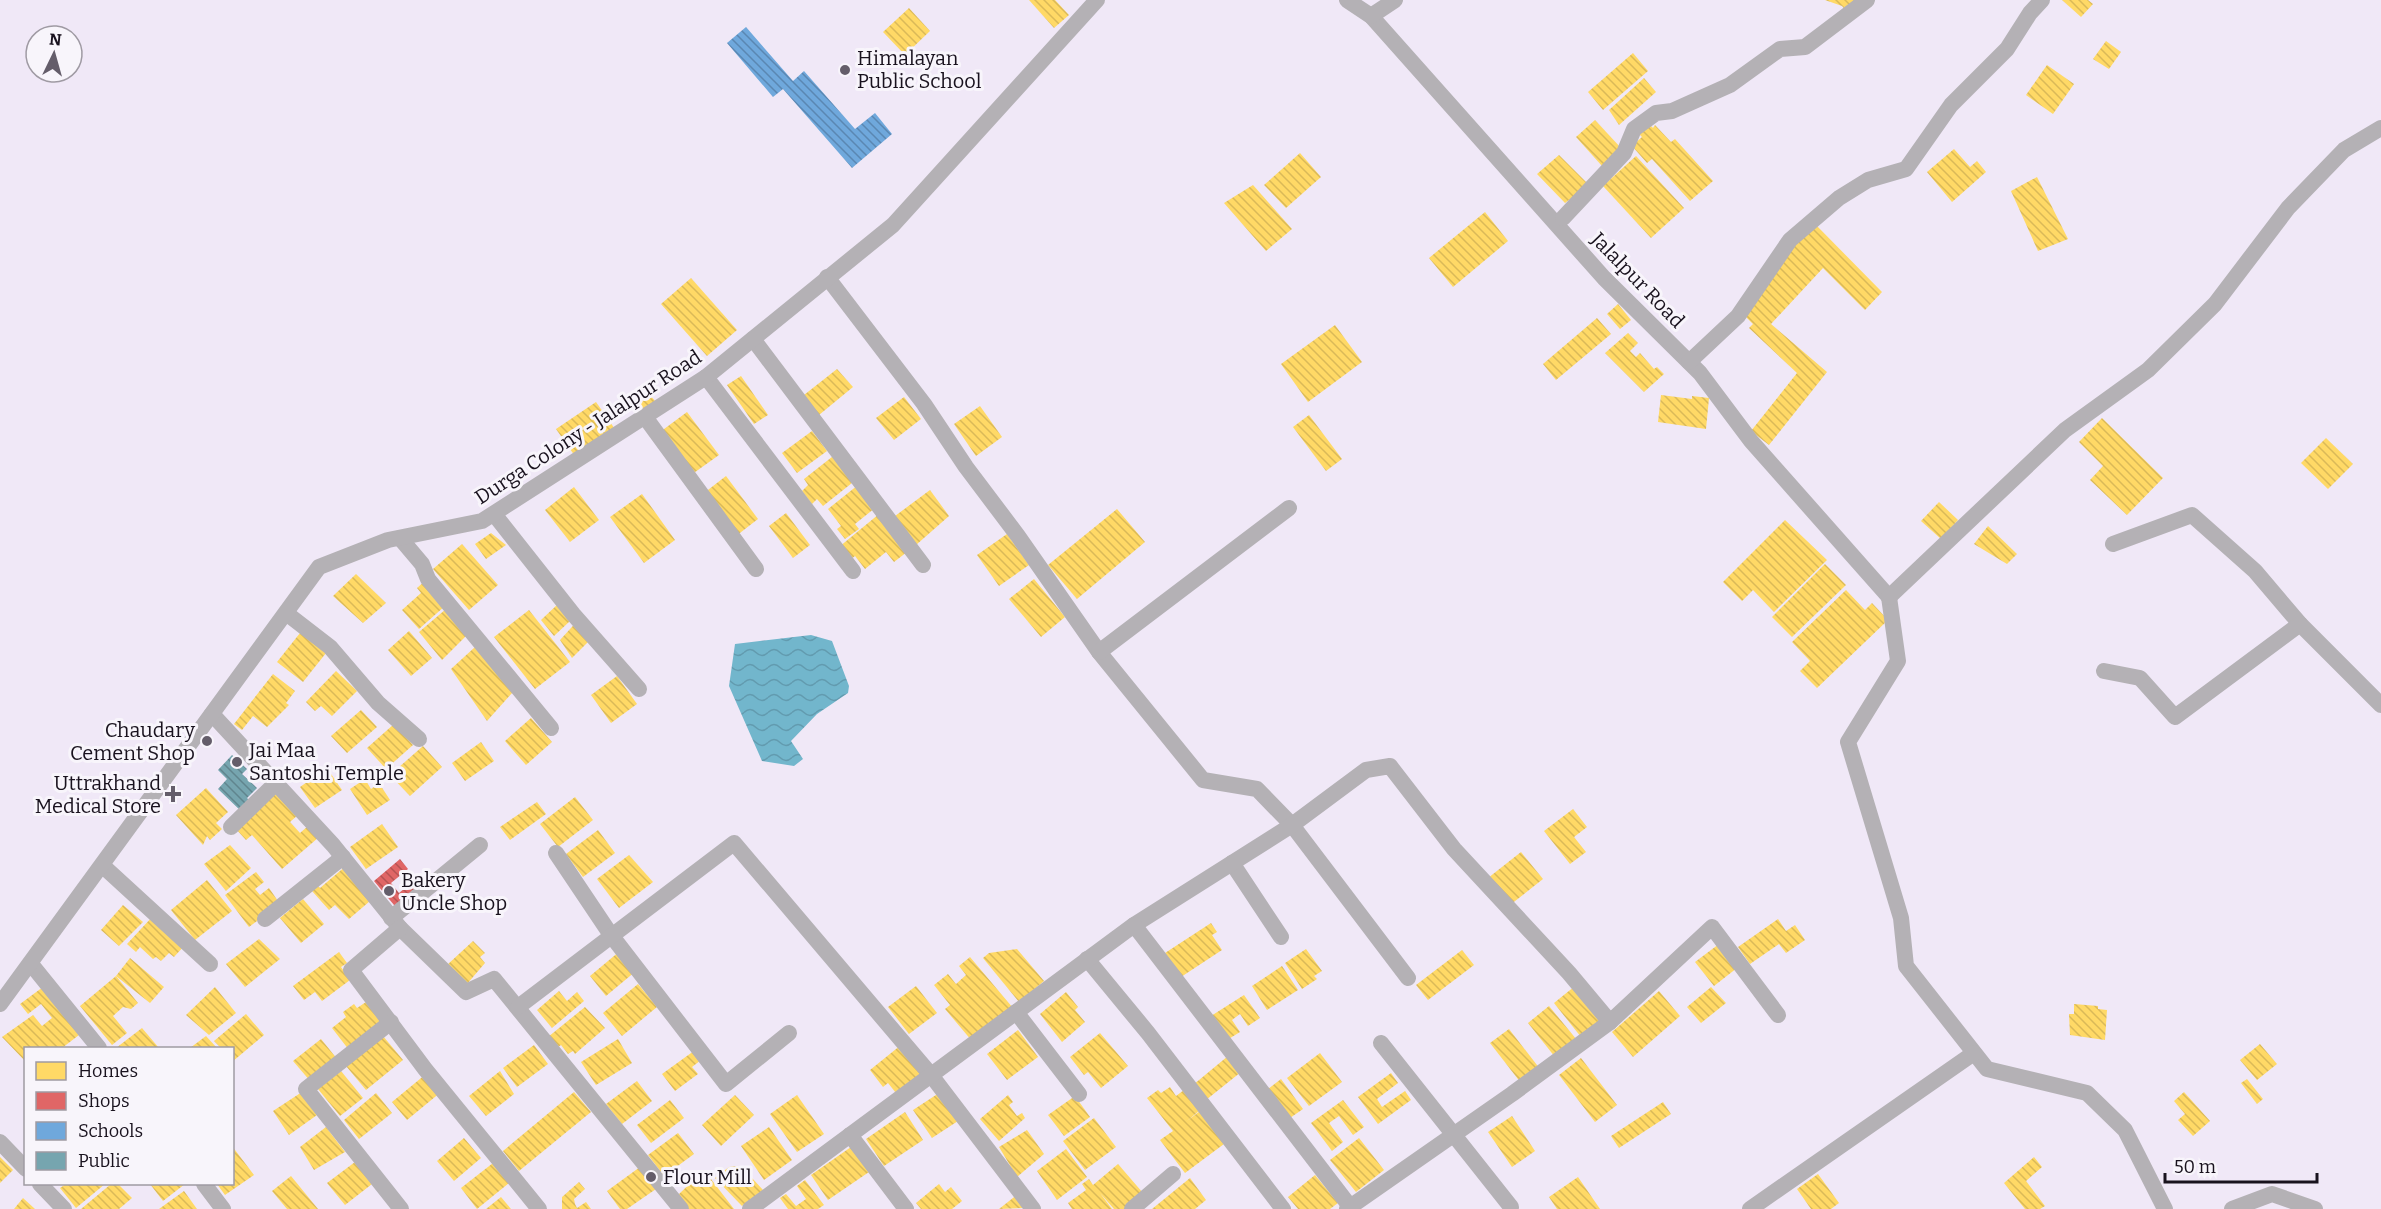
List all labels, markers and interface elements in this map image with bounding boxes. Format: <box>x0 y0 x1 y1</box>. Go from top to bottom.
north arrow <box>24 24 84 84</box>
text: N <box>48 30 62 50</box>
place label: Himalayan Public School <box>857 46 982 93</box>
marker: Himalayan Public School <box>838 63 852 77</box>
street label: Jalalpur Road <box>1586 227 1690 333</box>
street label: Durga Colony - Jalalpur Road <box>470 345 706 509</box>
place label: Chaudary Cement Shop <box>70 718 195 765</box>
marker: Chaudary Cement Shop <box>200 734 214 748</box>
place label: Jai Maa Santoshi Temple <box>248 738 404 785</box>
marker: Jai Maa Santoshi Temple <box>230 755 244 769</box>
place label: Uttrakhand Medical Store <box>35 771 161 818</box>
marker: Uttrakhand Medical Store <box>166 787 180 801</box>
place label: Bakery Uncle Shop <box>401 868 507 915</box>
marker: Bakery Uncle Shop <box>382 884 396 898</box>
legend <box>24 1047 234 1185</box>
text: Homes <box>78 1060 138 1082</box>
text: Shops <box>78 1090 130 1112</box>
text: Schools <box>78 1120 143 1142</box>
scale bar <box>2165 1146 2316 1184</box>
text: Public <box>78 1150 130 1172</box>
text: 50 m <box>2174 1156 2216 1178</box>
place label: Flour Mill <box>663 1165 752 1189</box>
marker: Flour Mill <box>644 1170 658 1184</box>

